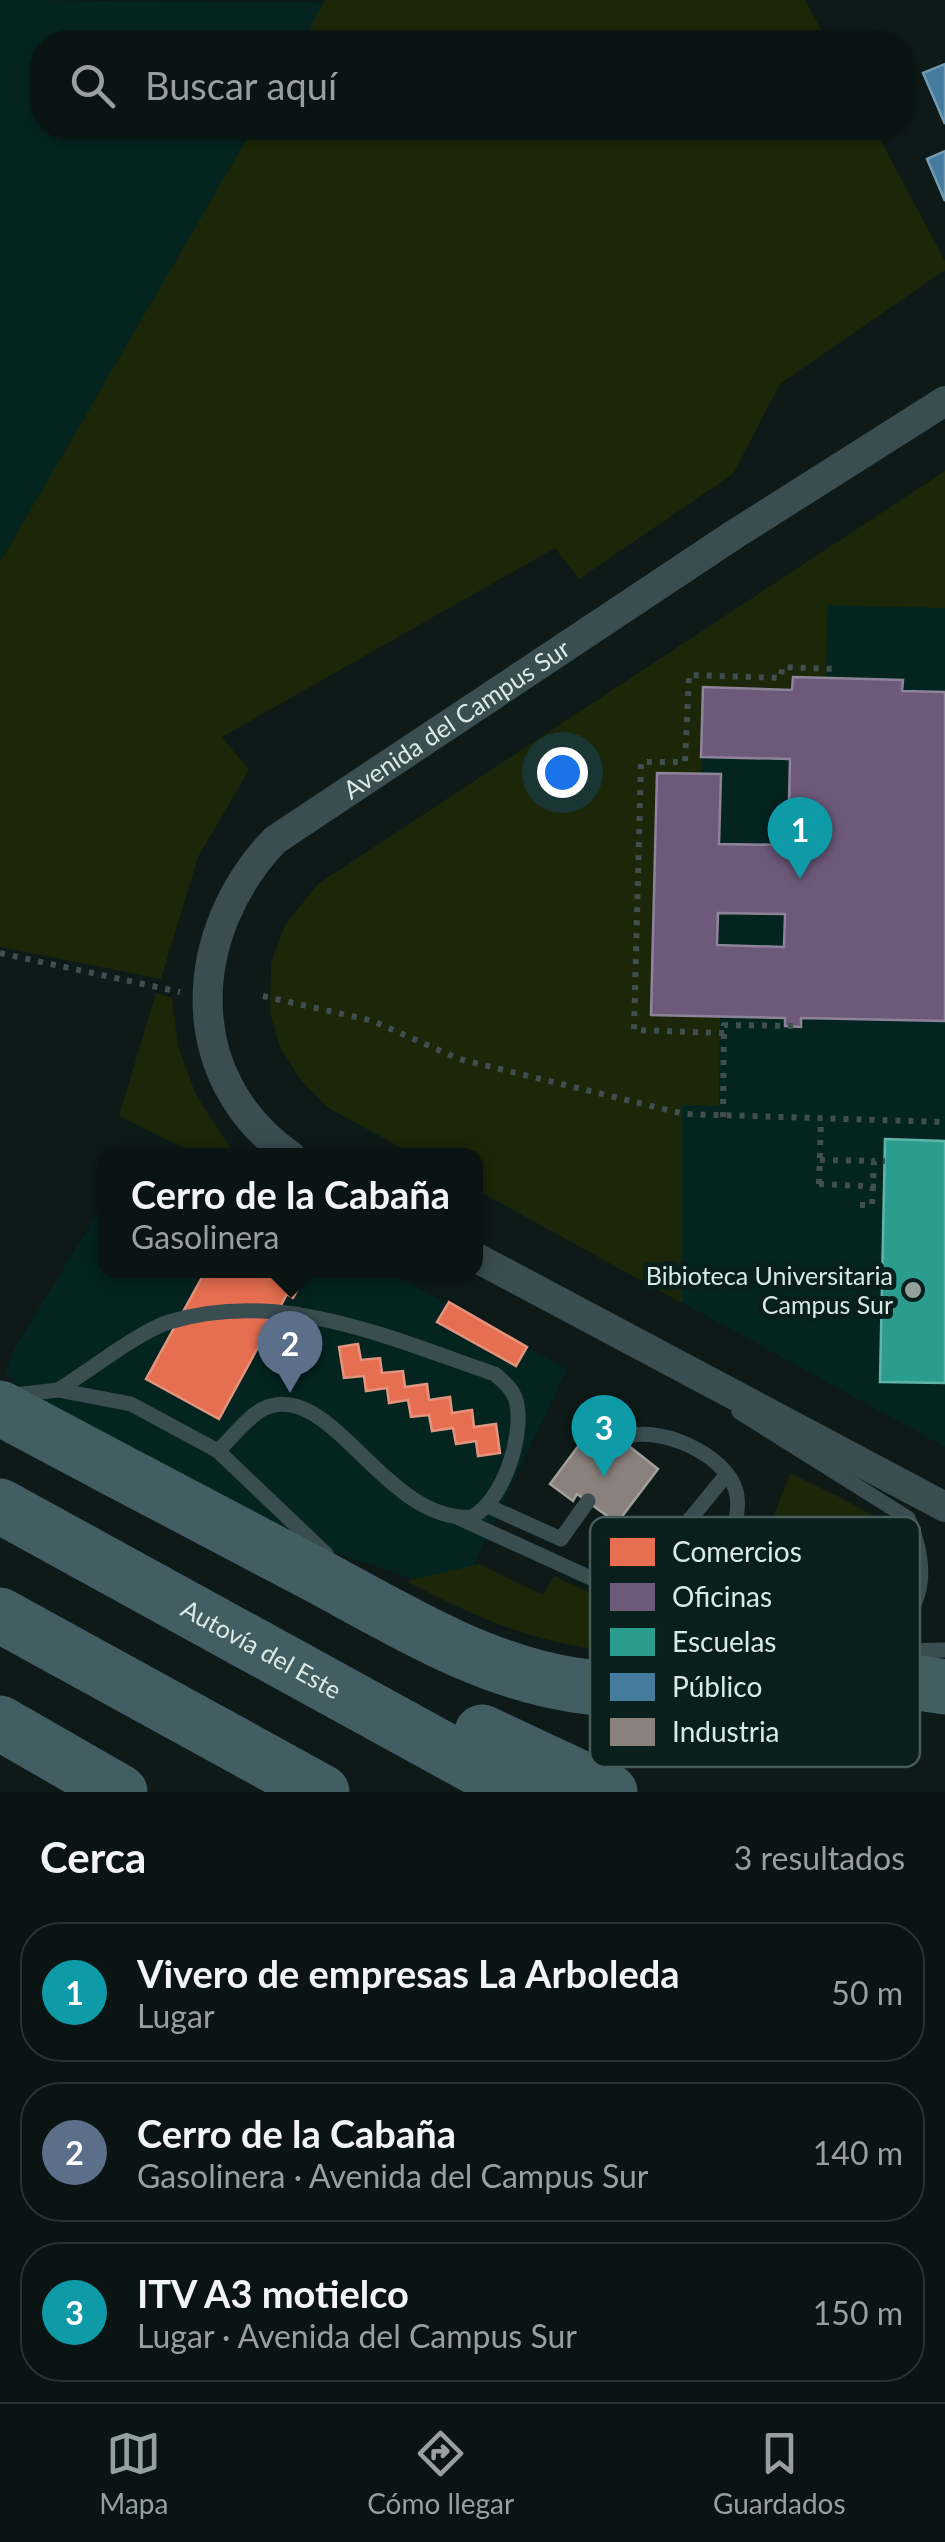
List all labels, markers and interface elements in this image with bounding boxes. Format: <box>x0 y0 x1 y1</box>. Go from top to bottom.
search box <box>30 30 915 140</box>
icon: search <box>65 58 120 113</box>
text: Buscar aquí <box>145 62 337 108</box>
street label: Avenida del Campus Sur <box>337 632 575 804</box>
your location <box>537 747 588 798</box>
pin: 1 <box>768 796 832 879</box>
popup <box>98 1148 483 1278</box>
text: Cerro de la Cabaña <box>131 1171 450 1217</box>
text: Gasolinera <box>131 1217 280 1256</box>
place label: Bibioteca Universitaria Campus Sur <box>646 1260 893 1319</box>
marker: Bibioteca Universitaria Campus Sur <box>902 1279 924 1301</box>
pin: 2 <box>258 1310 322 1393</box>
pin: 3 <box>572 1394 636 1477</box>
legend <box>590 1517 920 1767</box>
text: Comercios <box>672 1534 802 1568</box>
text: Oficinas <box>672 1579 772 1613</box>
street label: Autovía del Este <box>177 1593 347 1704</box>
text: Escuelas <box>672 1624 776 1658</box>
text: Público <box>672 1669 762 1703</box>
text: Industria <box>672 1714 780 1748</box>
text: Cerca <box>40 1832 146 1882</box>
text: 3 resultados <box>734 1838 905 1877</box>
text: Vivero de empresas La Arboleda <box>137 1950 680 1996</box>
text: 1 <box>65 1973 84 2012</box>
text: 50 m <box>831 1973 903 2012</box>
text: Lugar <box>137 1996 215 2035</box>
text: Cerro de la Cabaña <box>137 2110 456 2156</box>
text: 2 <box>65 2133 84 2172</box>
text: 140 m <box>813 2133 903 2172</box>
text: Gasolinera · Avenida del Campus Sur <box>137 2156 649 2195</box>
text: ITV A3 motielco <box>137 2270 409 2316</box>
text: 3 <box>65 2293 84 2332</box>
text: 150 m <box>813 2293 903 2332</box>
text: Lugar · Avenida del Campus Sur <box>137 2316 577 2355</box>
tab: Mapa <box>99 2426 168 2520</box>
tab: Cómo llegar <box>367 2426 514 2520</box>
tab: Guardados <box>713 2426 846 2520</box>

